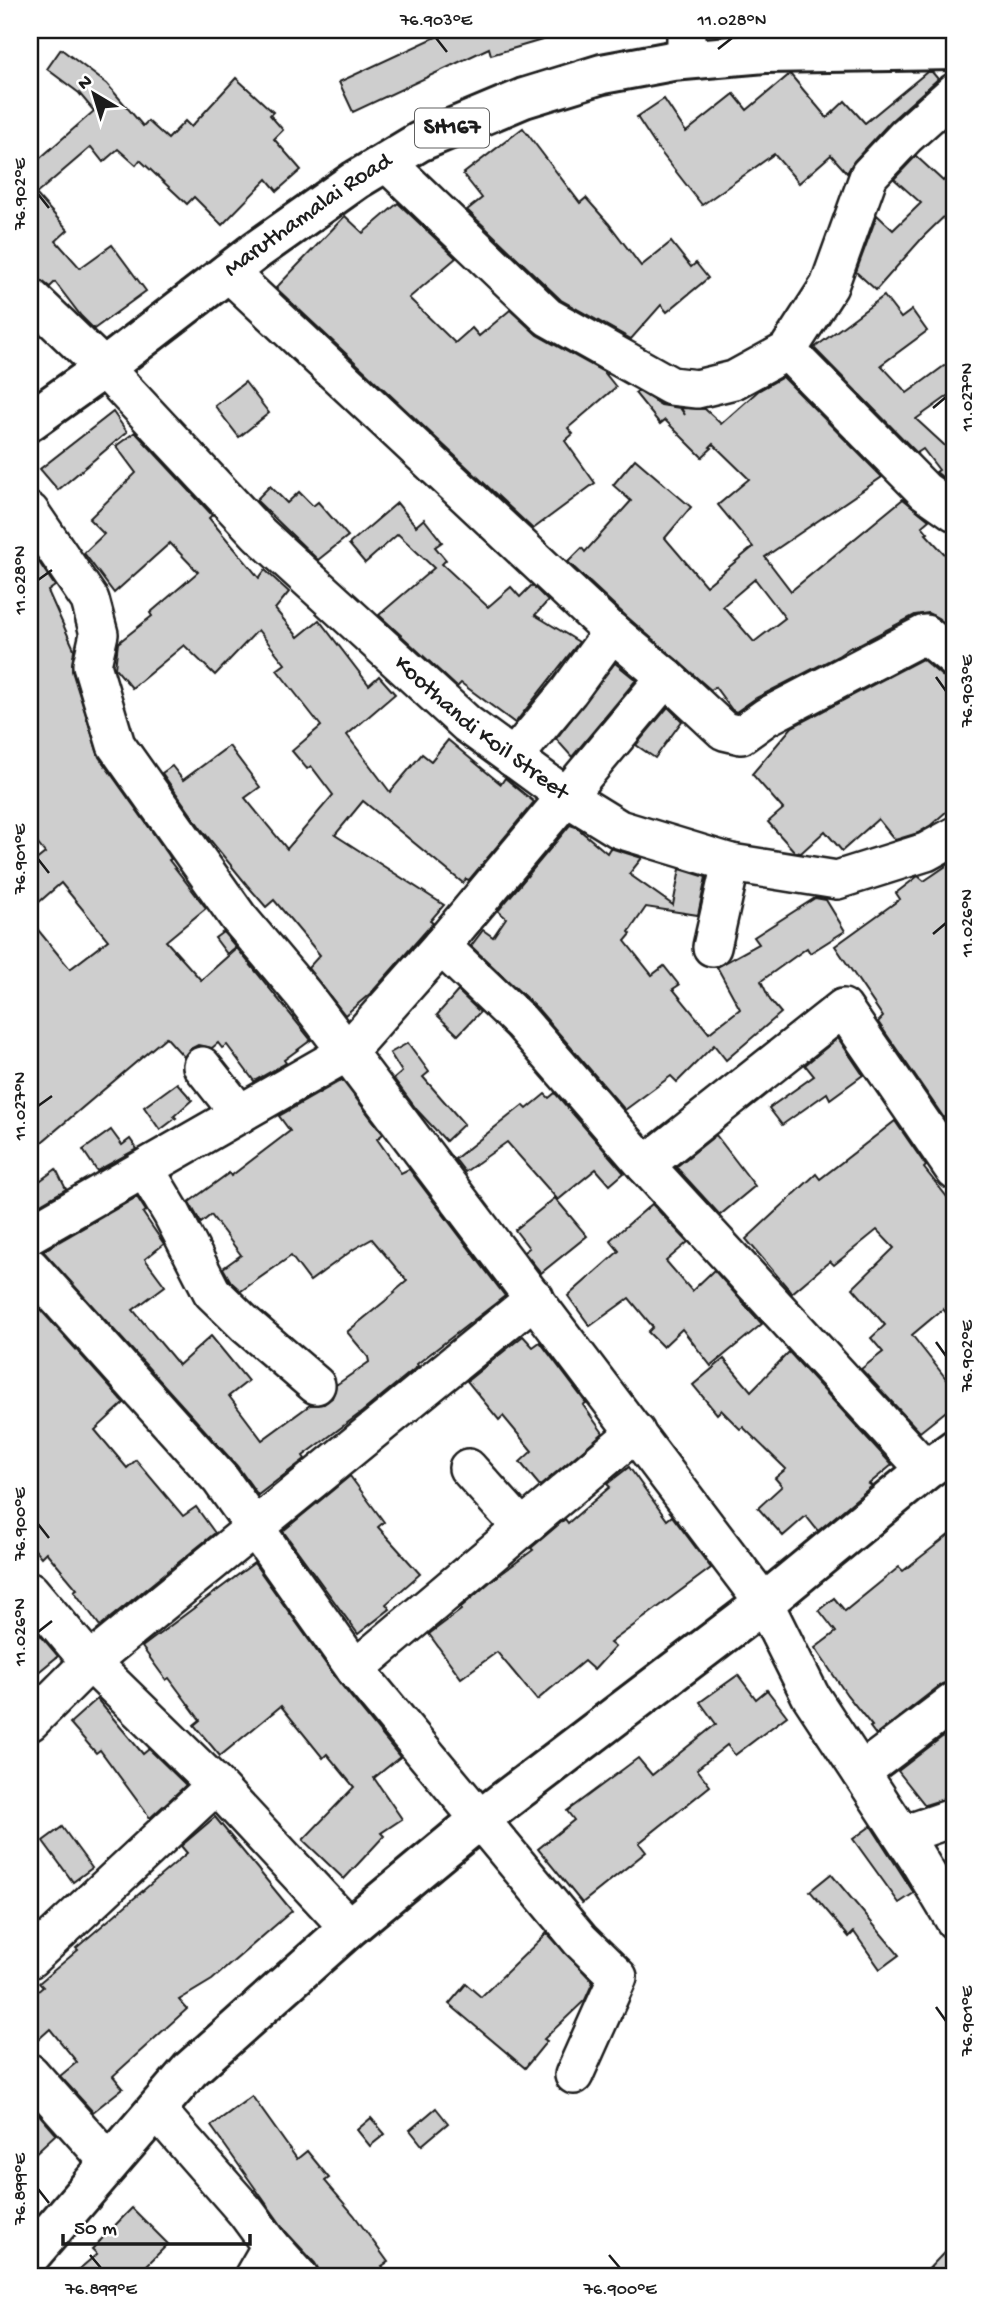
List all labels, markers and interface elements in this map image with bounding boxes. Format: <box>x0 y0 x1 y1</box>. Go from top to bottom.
text: 76.903°E <box>399 11 473 32</box>
text: 11.028°N <box>697 11 766 32</box>
north arrow <box>60 60 130 130</box>
text: N <box>74 70 98 96</box>
road number: SH167 <box>415 108 489 148</box>
street label: Maruthamalai Road <box>219 146 399 284</box>
text: 76.902°E <box>11 157 32 231</box>
text: 11.027°N <box>958 363 979 432</box>
text: 11.028°N <box>11 546 32 615</box>
street label: Koothandi Koil Street <box>387 649 576 809</box>
text: 76.903°E <box>958 654 979 728</box>
text: 76.901°E <box>11 823 32 895</box>
text: 11.026°N <box>958 889 979 958</box>
text: 11.027°N <box>11 1072 32 1141</box>
text: 76.902°E <box>958 1319 979 1393</box>
text: 76.900°E <box>11 1487 32 1561</box>
text: 11.026°N <box>11 1598 32 1667</box>
text: 76.901°E <box>958 1985 979 2057</box>
text: 76.899°E <box>11 2153 32 2226</box>
scale bar <box>63 2202 250 2246</box>
text: 50 m <box>74 2218 117 2243</box>
text: 76.899°E <box>64 2280 137 2301</box>
text: 76.900°E <box>583 2280 657 2301</box>

